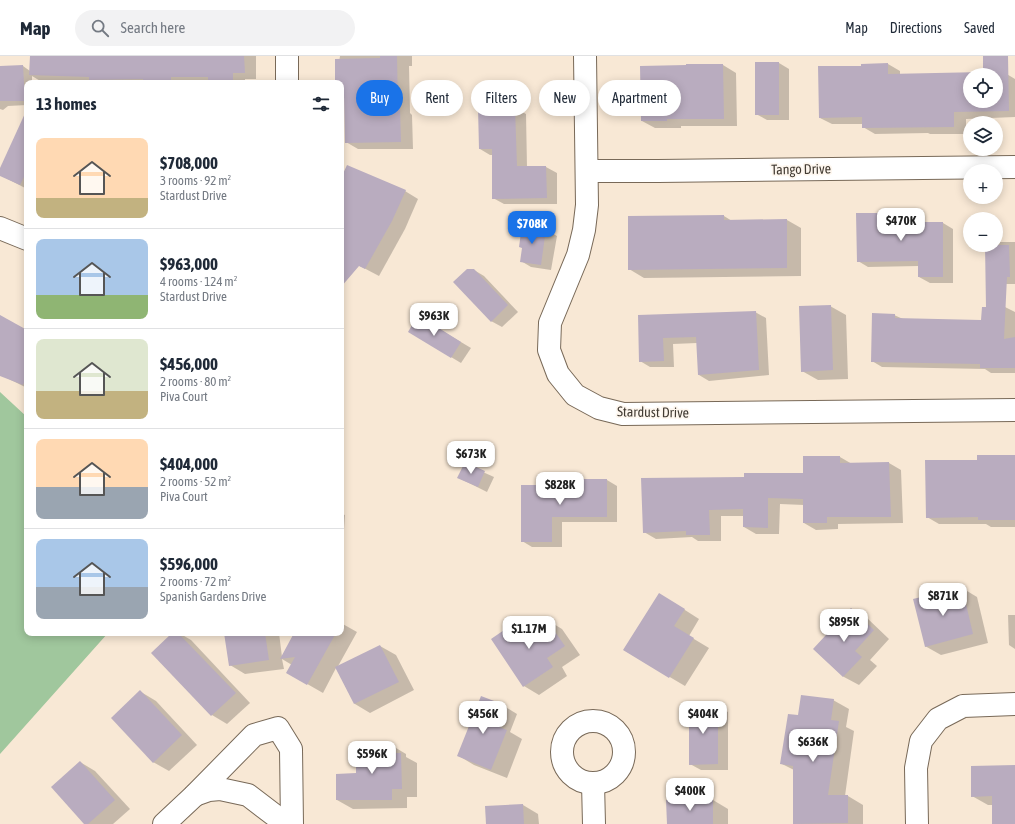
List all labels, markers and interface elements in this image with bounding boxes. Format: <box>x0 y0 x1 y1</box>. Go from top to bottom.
search box <box>75 10 355 46</box>
text: Map <box>20 17 51 39</box>
icon: search <box>89 17 111 39</box>
text: Search here <box>121 19 185 36</box>
text: Map <box>845 20 868 36</box>
text: Directions <box>890 20 942 36</box>
text: Saved <box>964 20 995 36</box>
map controls <box>963 68 1003 252</box>
button: locate <box>963 68 1003 108</box>
chip: Buy <box>356 80 403 116</box>
chip: Rent <box>411 80 463 116</box>
chip: Filters <box>471 80 531 116</box>
chip: New <box>539 80 590 116</box>
chip: Apartment <box>598 80 681 116</box>
icon: filters <box>310 93 332 115</box>
text: 13 homes <box>36 94 97 114</box>
button: layers <box>963 116 1003 156</box>
text: $708,000 <box>160 153 218 173</box>
icon: home <box>68 154 116 202</box>
street label: Tango Drive <box>771 160 831 178</box>
button: + <box>963 164 1003 204</box>
text: 3 rooms · 92 m² <box>160 173 231 188</box>
text: Stardust Drive <box>160 188 227 203</box>
pin: $470K <box>873 208 929 242</box>
pin: $708K <box>504 211 560 245</box>
button: − <box>963 212 1003 252</box>
text: $470K <box>886 213 916 228</box>
text: $708K <box>517 216 547 231</box>
text: $963,000 <box>160 254 218 274</box>
icon: home <box>68 255 116 303</box>
text: 4 rooms · 124 m² <box>160 274 237 289</box>
text: Stardust Drive <box>160 289 227 304</box>
pin: $963K <box>406 303 462 337</box>
text: $963K <box>419 308 449 323</box>
text: $456,000 <box>160 354 218 374</box>
icon: home <box>68 355 116 403</box>
text: 2 rooms · 80 m² <box>160 374 231 389</box>
text: Piva Court <box>160 389 208 404</box>
street label: Stardust Drive <box>617 403 689 421</box>
pin: $673K <box>443 441 499 475</box>
text: $673K <box>456 446 486 461</box>
text: $404,000 <box>160 454 218 474</box>
icon: home <box>68 455 116 503</box>
pin: $828K <box>532 472 588 506</box>
text: 2 rooms · 52 m² <box>160 474 231 489</box>
text: $828K <box>545 477 575 492</box>
text: Piva Court <box>160 489 208 504</box>
text: $596,000 <box>160 554 218 574</box>
icon: home <box>68 555 116 603</box>
text: 2 rooms · 72 m² <box>160 574 231 589</box>
pin: $871K <box>915 583 971 617</box>
text: $871K <box>928 588 958 603</box>
text: Spanish Gardens Drive <box>160 589 266 604</box>
pin: $895K <box>816 609 872 643</box>
text: $895K <box>829 614 859 629</box>
pin: $1.17M <box>496 616 562 650</box>
text: $1.17M <box>512 621 546 636</box>
pin: $456K <box>455 701 511 735</box>
pin: $404K <box>675 701 731 735</box>
text: $456K <box>468 706 498 721</box>
text: $404K <box>688 706 718 721</box>
pin: $636K <box>785 729 841 763</box>
text: $636K <box>798 734 828 749</box>
pin: $596K <box>344 741 400 775</box>
text: $596K <box>357 746 387 761</box>
pin: $400K <box>662 778 718 812</box>
text: $400K <box>675 783 705 798</box>

